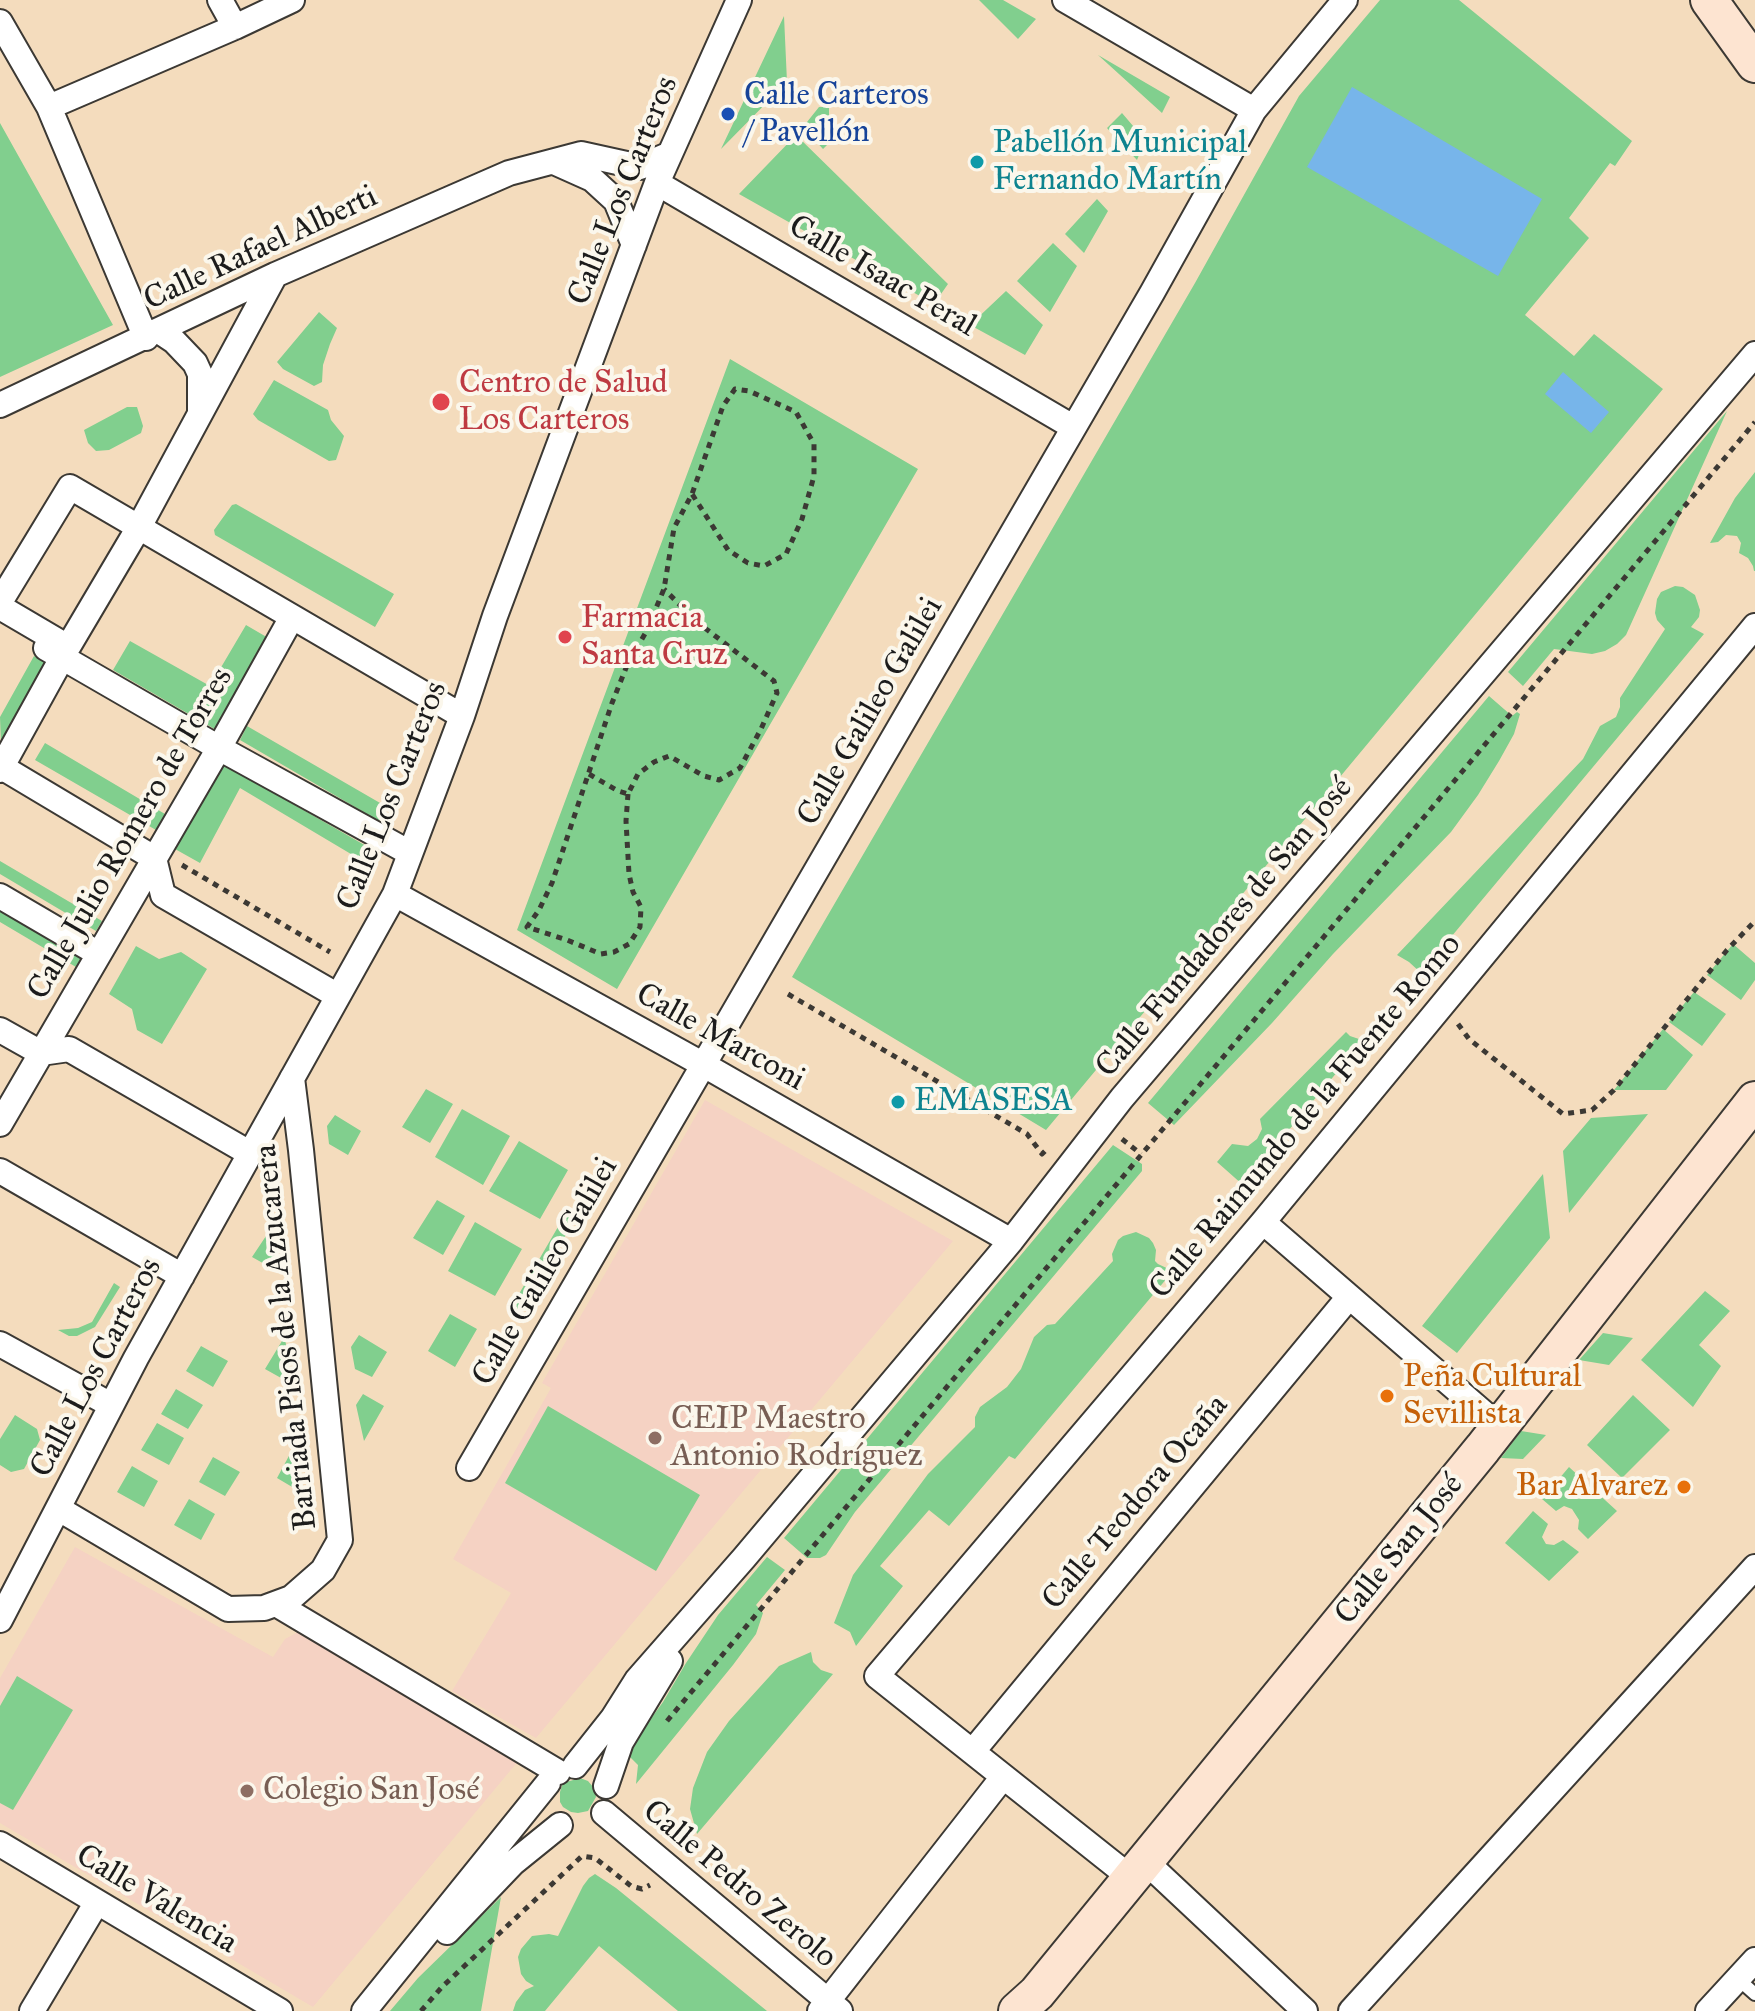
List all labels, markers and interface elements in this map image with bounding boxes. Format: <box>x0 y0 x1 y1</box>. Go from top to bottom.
street label: Calle Los Carteros <box>561 71 687 311</box>
place label: Calle Carteros / Pavellón <box>744 77 929 152</box>
marker: Calle Carteros / Pavellón <box>719 105 737 123</box>
place label: Pabellón Municipal Fernando Martín <box>993 125 1247 200</box>
marker: Pabellón Municipal Fernando Martín <box>968 153 986 171</box>
street label: Calle Rafael Alberti <box>138 178 384 320</box>
street label: Calle Isaac Peral <box>781 208 983 346</box>
place label: Centro de Salud Los Carteros <box>459 365 668 440</box>
marker: Centro de Salud Los Carteros <box>430 391 452 413</box>
street label: Calle Galileo Galilei <box>790 591 952 833</box>
place label: Farmacia Santa Cruz <box>581 600 728 675</box>
marker: Farmacia Santa Cruz <box>556 628 574 646</box>
street label: Calle Julio Romero de Torres <box>20 661 242 1007</box>
street label: Calle Los Carteros <box>330 676 456 916</box>
street label: Calle Fundadores de San José <box>1088 770 1362 1086</box>
street label: Calle Raimundo de la Fuente Romo <box>1142 927 1470 1307</box>
street label: Calle Marconi <box>629 976 811 1100</box>
place label: EMASESA <box>914 1083 1073 1121</box>
marker: EMASESA <box>889 1093 907 1111</box>
street label: Barriada Pisos de la Azucarera <box>248 1142 326 1532</box>
street label: Calle Galileo Galilei <box>465 1151 627 1393</box>
street label: Calle Los Carteros <box>23 1252 171 1484</box>
place label: Peña Cultural Sevillista <box>1403 1359 1582 1434</box>
marker: Peña Cultural Sevillista <box>1378 1387 1396 1405</box>
street label: Calle Teodora Ocaña <box>1035 1388 1237 1618</box>
place label: CEIP Maestro Antonio Rodríguez <box>671 1401 923 1476</box>
marker: CEIP Maestro Antonio Rodríguez <box>646 1429 664 1447</box>
street label: Calle San José <box>1328 1467 1472 1633</box>
place label: Bar Alvarez <box>1516 1468 1668 1506</box>
marker: Bar Alvarez <box>1675 1478 1693 1496</box>
place label: Colegio San José <box>263 1772 480 1810</box>
marker: Colegio San José <box>238 1782 256 1800</box>
street label: Calle Pedro Zerolo <box>634 1793 844 1977</box>
street label: Calle Valencia <box>69 1837 243 1963</box>

